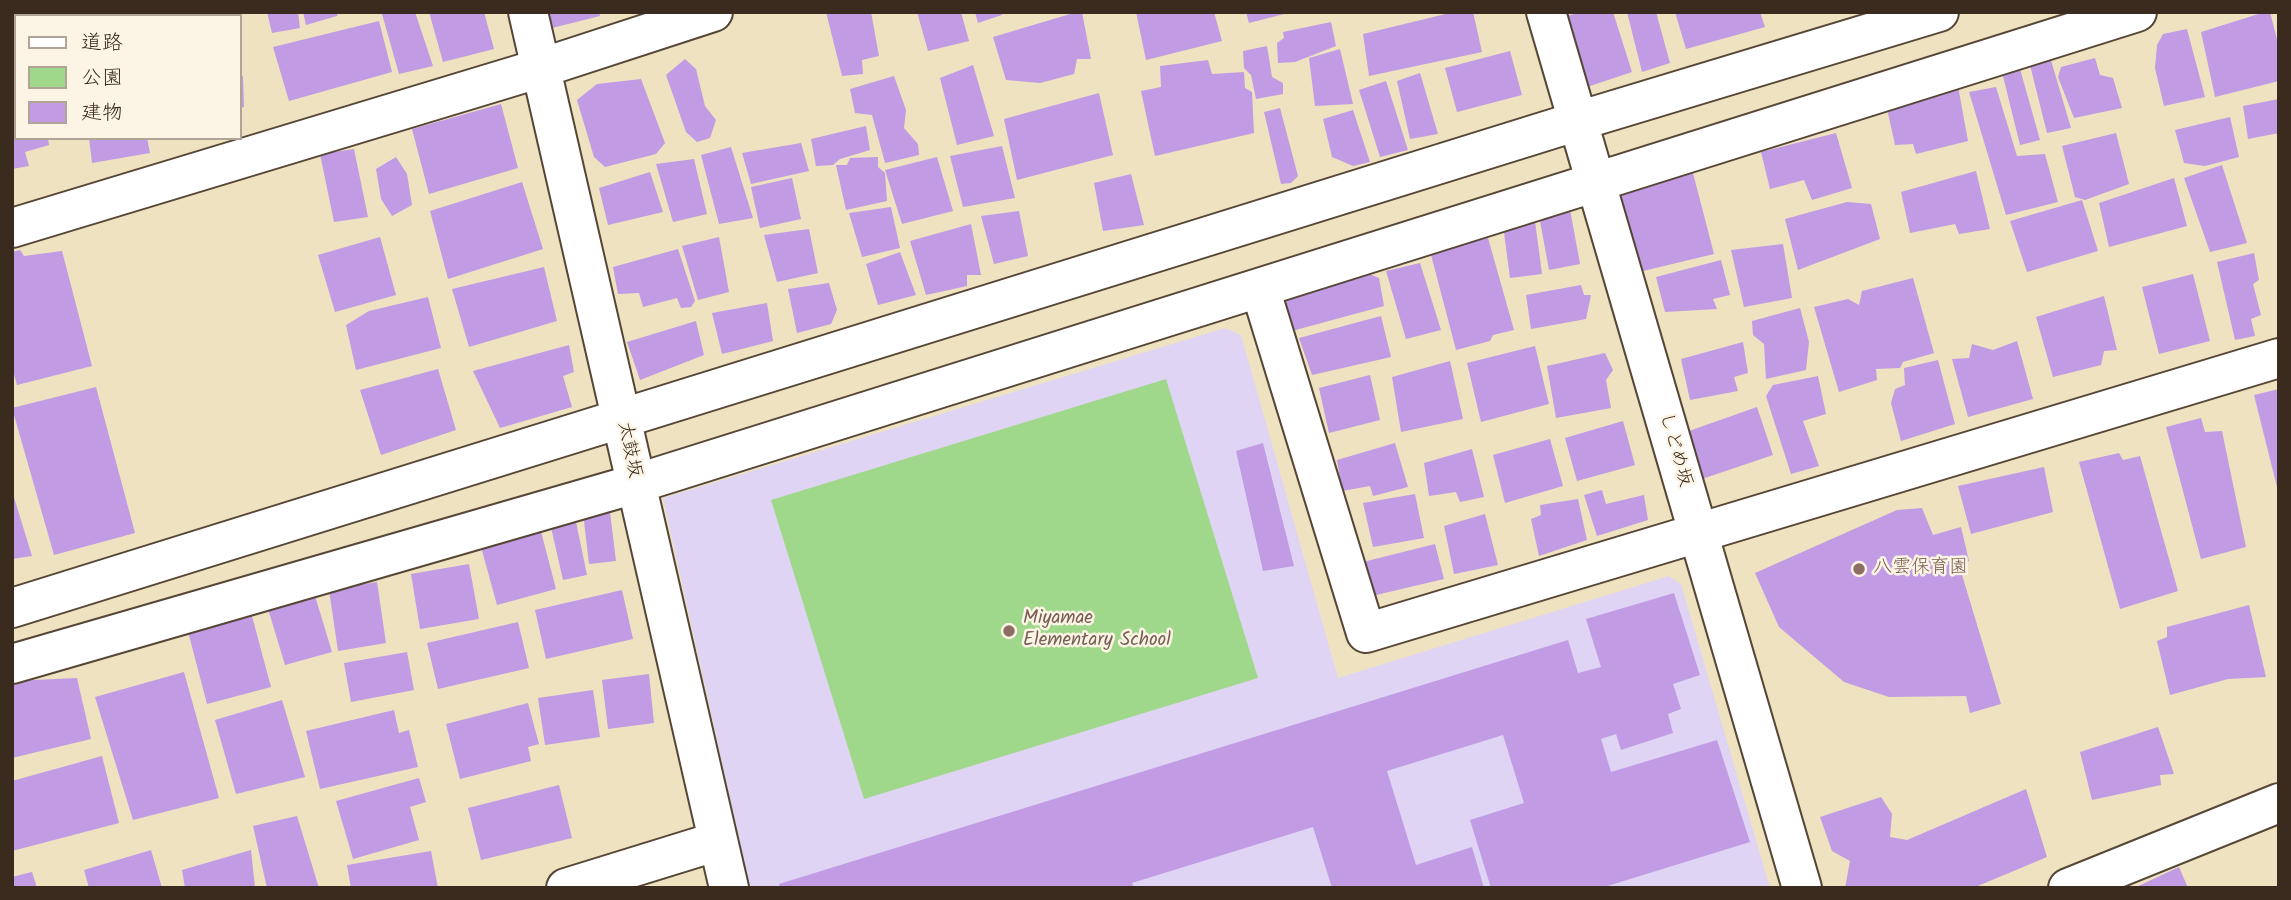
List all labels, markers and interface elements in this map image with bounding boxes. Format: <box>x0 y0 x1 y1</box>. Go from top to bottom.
legend <box>14 14 242 140</box>
text: 道路 <box>81 27 123 60</box>
text: 公園 <box>81 62 123 95</box>
text: 建物 <box>81 97 123 130</box>
street label: しどめ坂 <box>1653 410 1695 490</box>
street label: 太鼓坂 <box>611 420 645 480</box>
place label: 八雲保育園 <box>1873 558 1968 580</box>
marker: 八雲保育園 <box>1851 561 1867 577</box>
place label: Miyamae Elementary School <box>1023 609 1171 653</box>
marker: Miyamae Elementary School <box>1001 623 1017 639</box>

